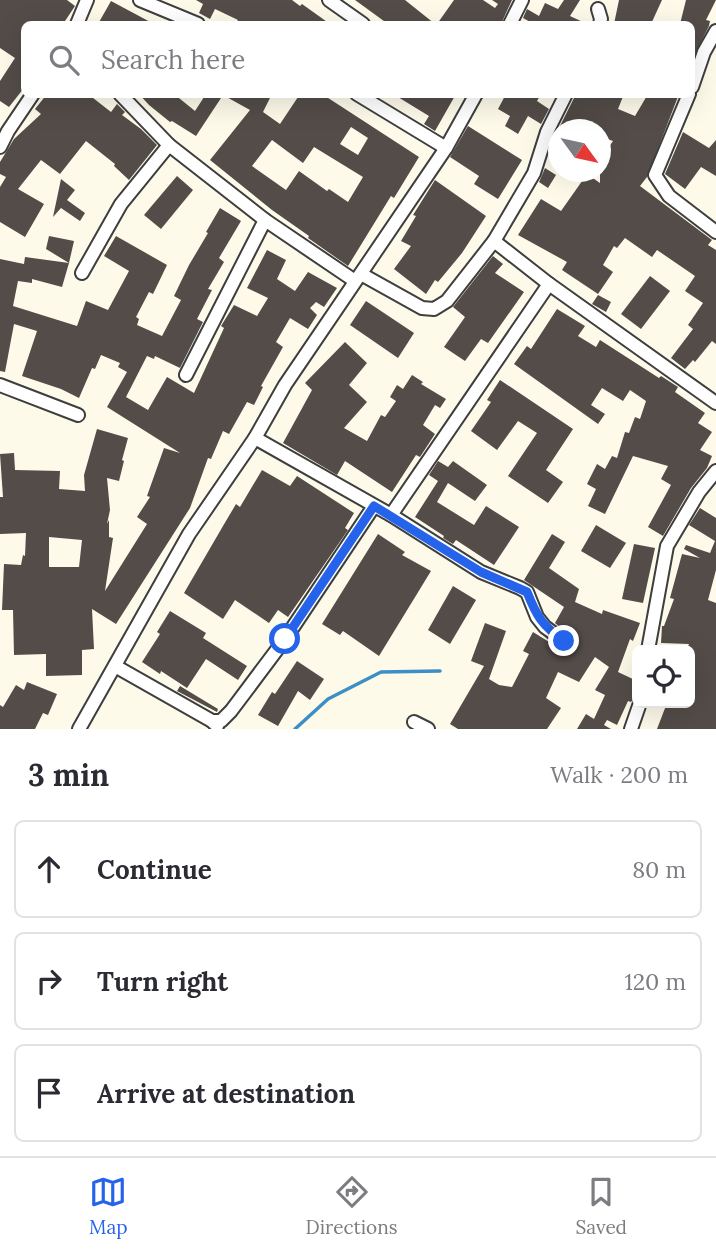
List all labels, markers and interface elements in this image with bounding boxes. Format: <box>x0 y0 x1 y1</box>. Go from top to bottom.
search box <box>21 21 695 98</box>
icon: search <box>45 41 83 79</box>
text: Search here <box>101 43 245 76</box>
north arrow <box>548 119 611 182</box>
route start <box>269 623 300 654</box>
route end <box>548 625 579 656</box>
map controls <box>632 645 695 708</box>
button: locate <box>632 645 695 708</box>
text: 3 min <box>28 756 109 794</box>
text: Walk · 200 m <box>550 760 688 789</box>
icon: ahead <box>30 850 68 888</box>
text: Continue <box>97 853 212 886</box>
text: 80 m <box>632 855 686 884</box>
icon: right <box>30 962 68 1000</box>
text: Turn right <box>97 965 228 998</box>
text: 120 m <box>624 967 686 996</box>
icon: arrive <box>30 1074 68 1112</box>
text: Arrive at destination <box>97 1077 355 1110</box>
tab: Map <box>89 1173 128 1239</box>
tab: Directions <box>306 1173 398 1239</box>
tab: Saved <box>576 1173 627 1239</box>

